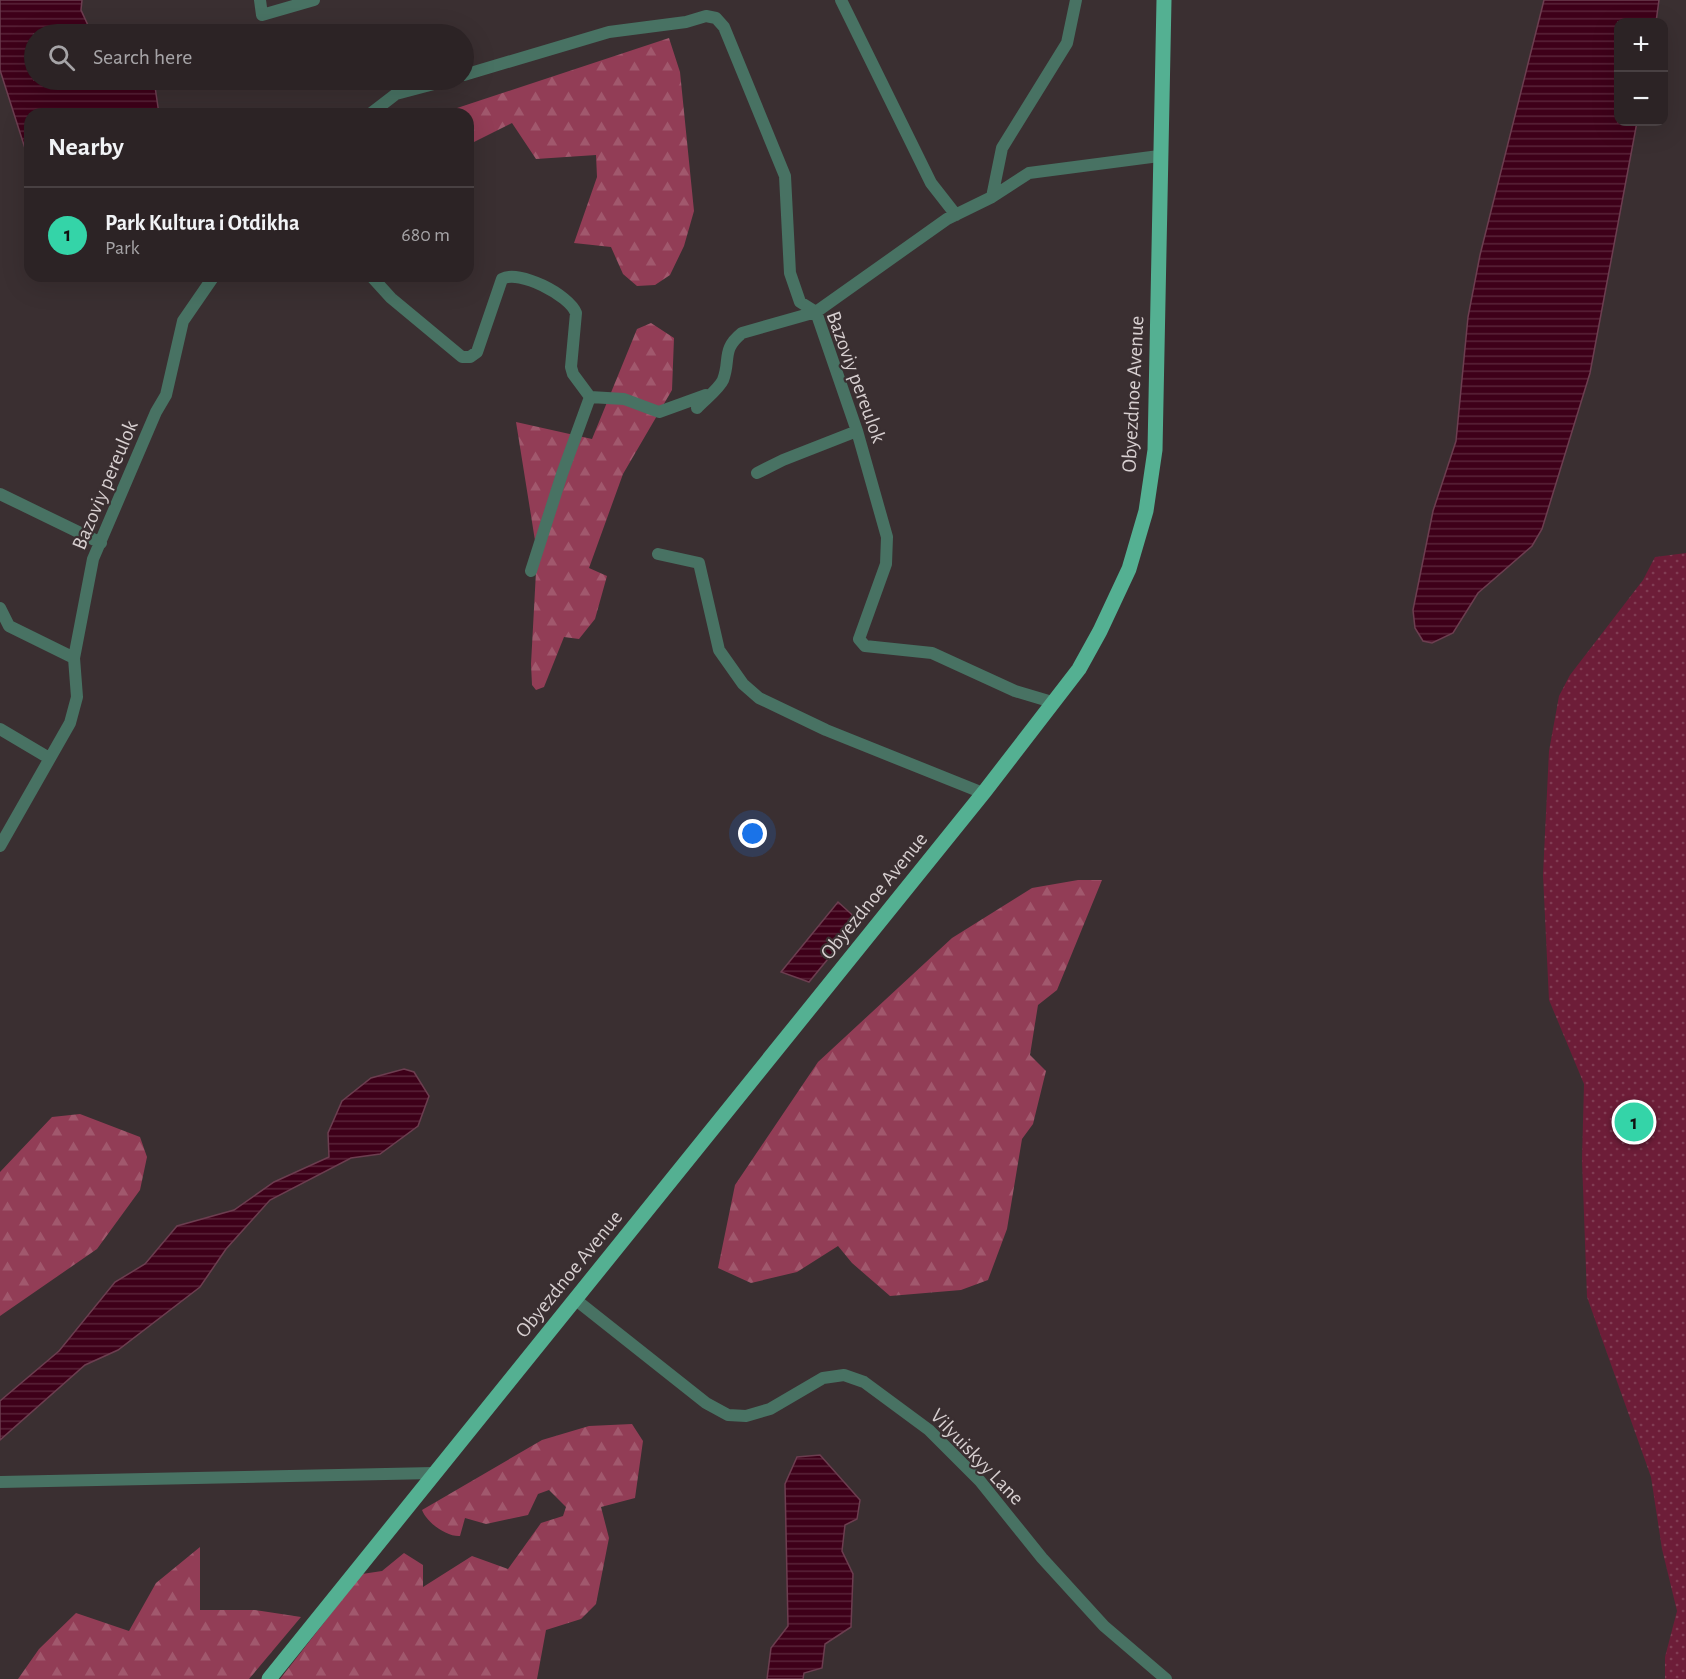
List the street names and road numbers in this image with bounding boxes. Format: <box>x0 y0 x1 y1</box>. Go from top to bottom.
street label: Bazoviy pereulok <box>822 308 890 446</box>
street label: Obyezdnoe Avenue <box>1118 315 1148 473</box>
street label: Bazoviy pereulok <box>68 417 142 553</box>
street label: Obyezdnoe Avenue <box>816 828 932 964</box>
street label: Obyezdnoe Avenue <box>511 1206 627 1342</box>
street label: Vilyuiskyy Lane <box>926 1405 1028 1509</box>

